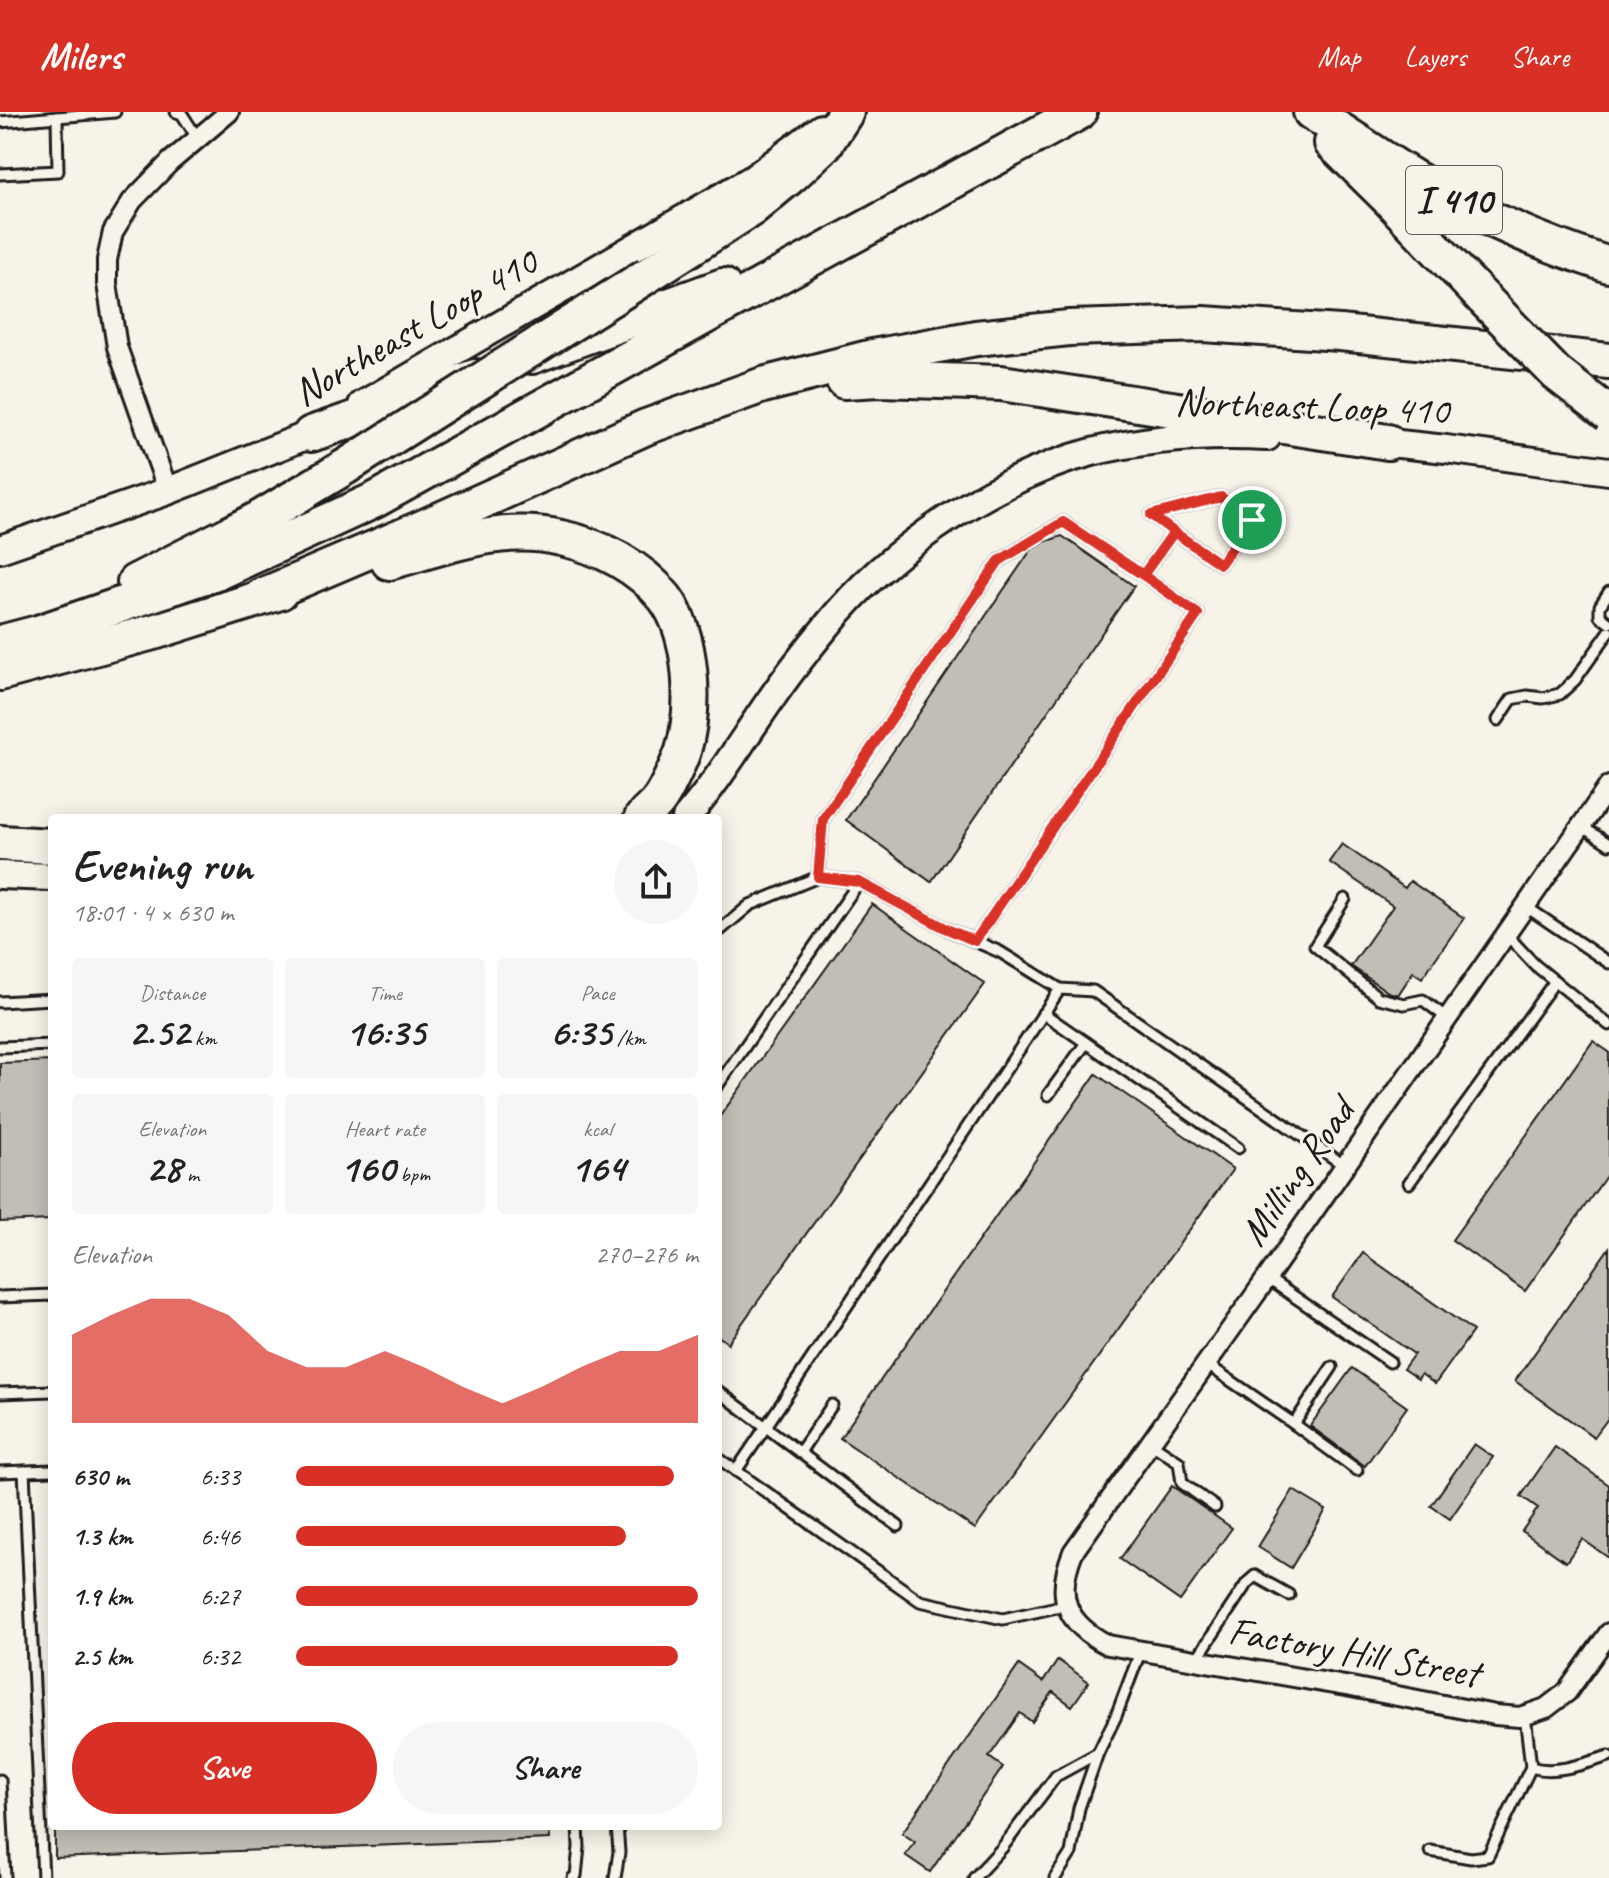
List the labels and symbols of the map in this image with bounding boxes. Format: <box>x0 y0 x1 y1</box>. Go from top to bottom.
road number: I 410 <box>1406 166 1502 234</box>
street label: Northeast Loop 410 <box>284 235 549 417</box>
street label: Northeast Loop 410 <box>1174 376 1453 436</box>
pin <box>1218 486 1286 554</box>
street label: Milling Road <box>1228 1084 1369 1255</box>
street label: Factory Hill Street <box>1225 1605 1489 1700</box>

